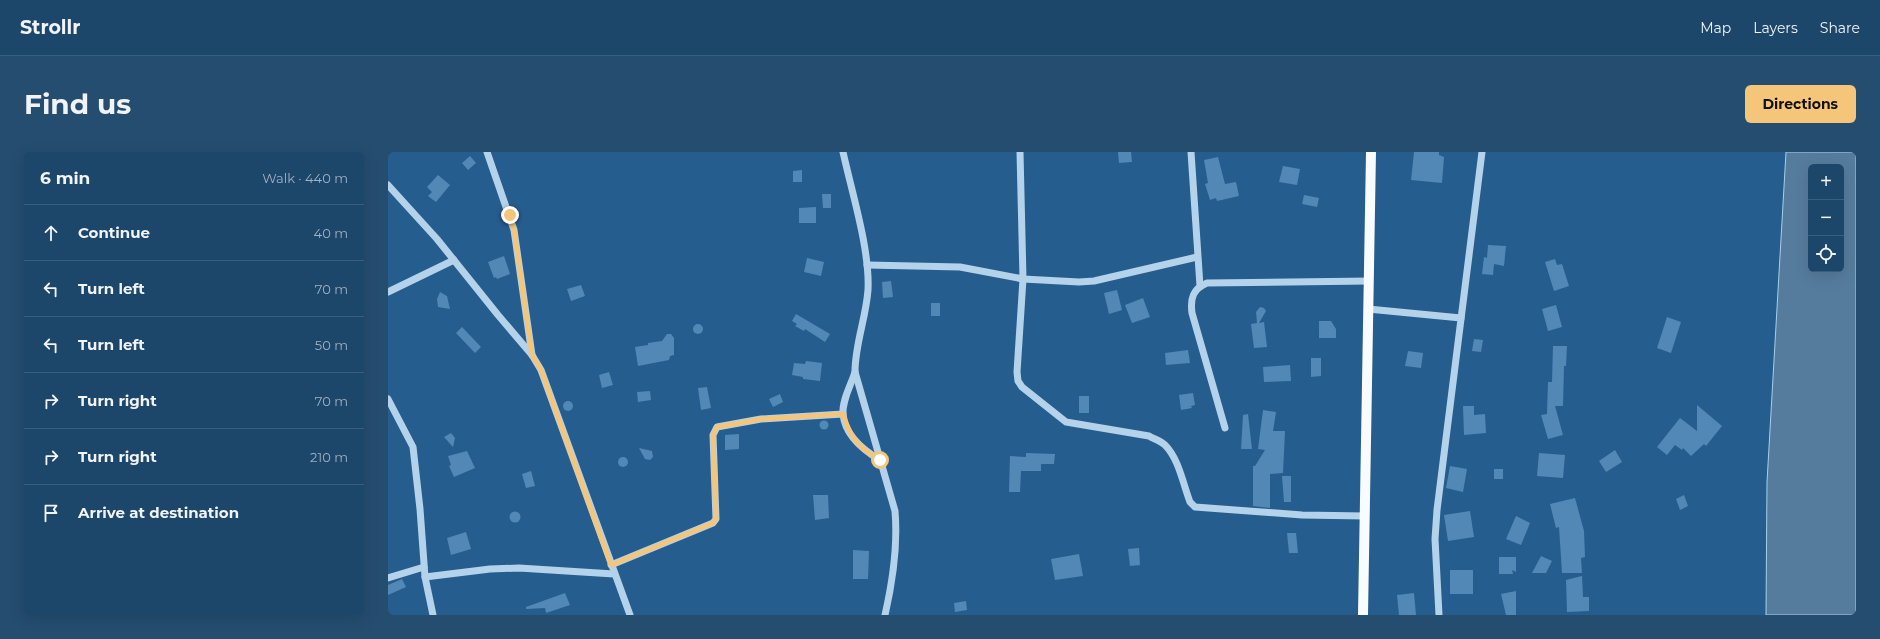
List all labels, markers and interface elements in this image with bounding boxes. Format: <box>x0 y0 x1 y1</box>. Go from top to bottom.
text: Strollr <box>20 16 81 39</box>
text: Map <box>1700 19 1731 37</box>
text: Layers <box>1753 19 1798 37</box>
text: Share <box>1820 19 1860 37</box>
button: Directions <box>1745 85 1856 123</box>
text: Find us <box>24 87 131 121</box>
map controls <box>1808 164 1844 272</box>
button: + <box>1808 164 1844 200</box>
text: 6 min <box>40 168 90 188</box>
text: Walk · 440 m <box>262 170 348 186</box>
button: − <box>1808 200 1844 236</box>
route end <box>501 206 519 224</box>
icon: ahead <box>40 222 62 244</box>
text: Continue <box>78 223 150 242</box>
text: 40 m <box>314 225 348 241</box>
button: locate <box>1808 236 1844 272</box>
icon: left <box>40 278 62 300</box>
text: Turn left <box>78 279 145 298</box>
text: 70 m <box>315 281 348 297</box>
icon: left <box>40 334 62 356</box>
text: Turn left <box>78 335 145 354</box>
text: 50 m <box>315 337 348 353</box>
icon: right <box>40 390 62 412</box>
text: Turn right <box>78 391 157 410</box>
text: 70 m <box>315 393 348 409</box>
icon: right <box>40 446 62 468</box>
text: Turn right <box>78 447 157 466</box>
text: 210 m <box>310 449 348 465</box>
route start <box>871 451 889 469</box>
icon: arrive <box>40 502 62 524</box>
text: Arrive at destination <box>78 503 239 522</box>

